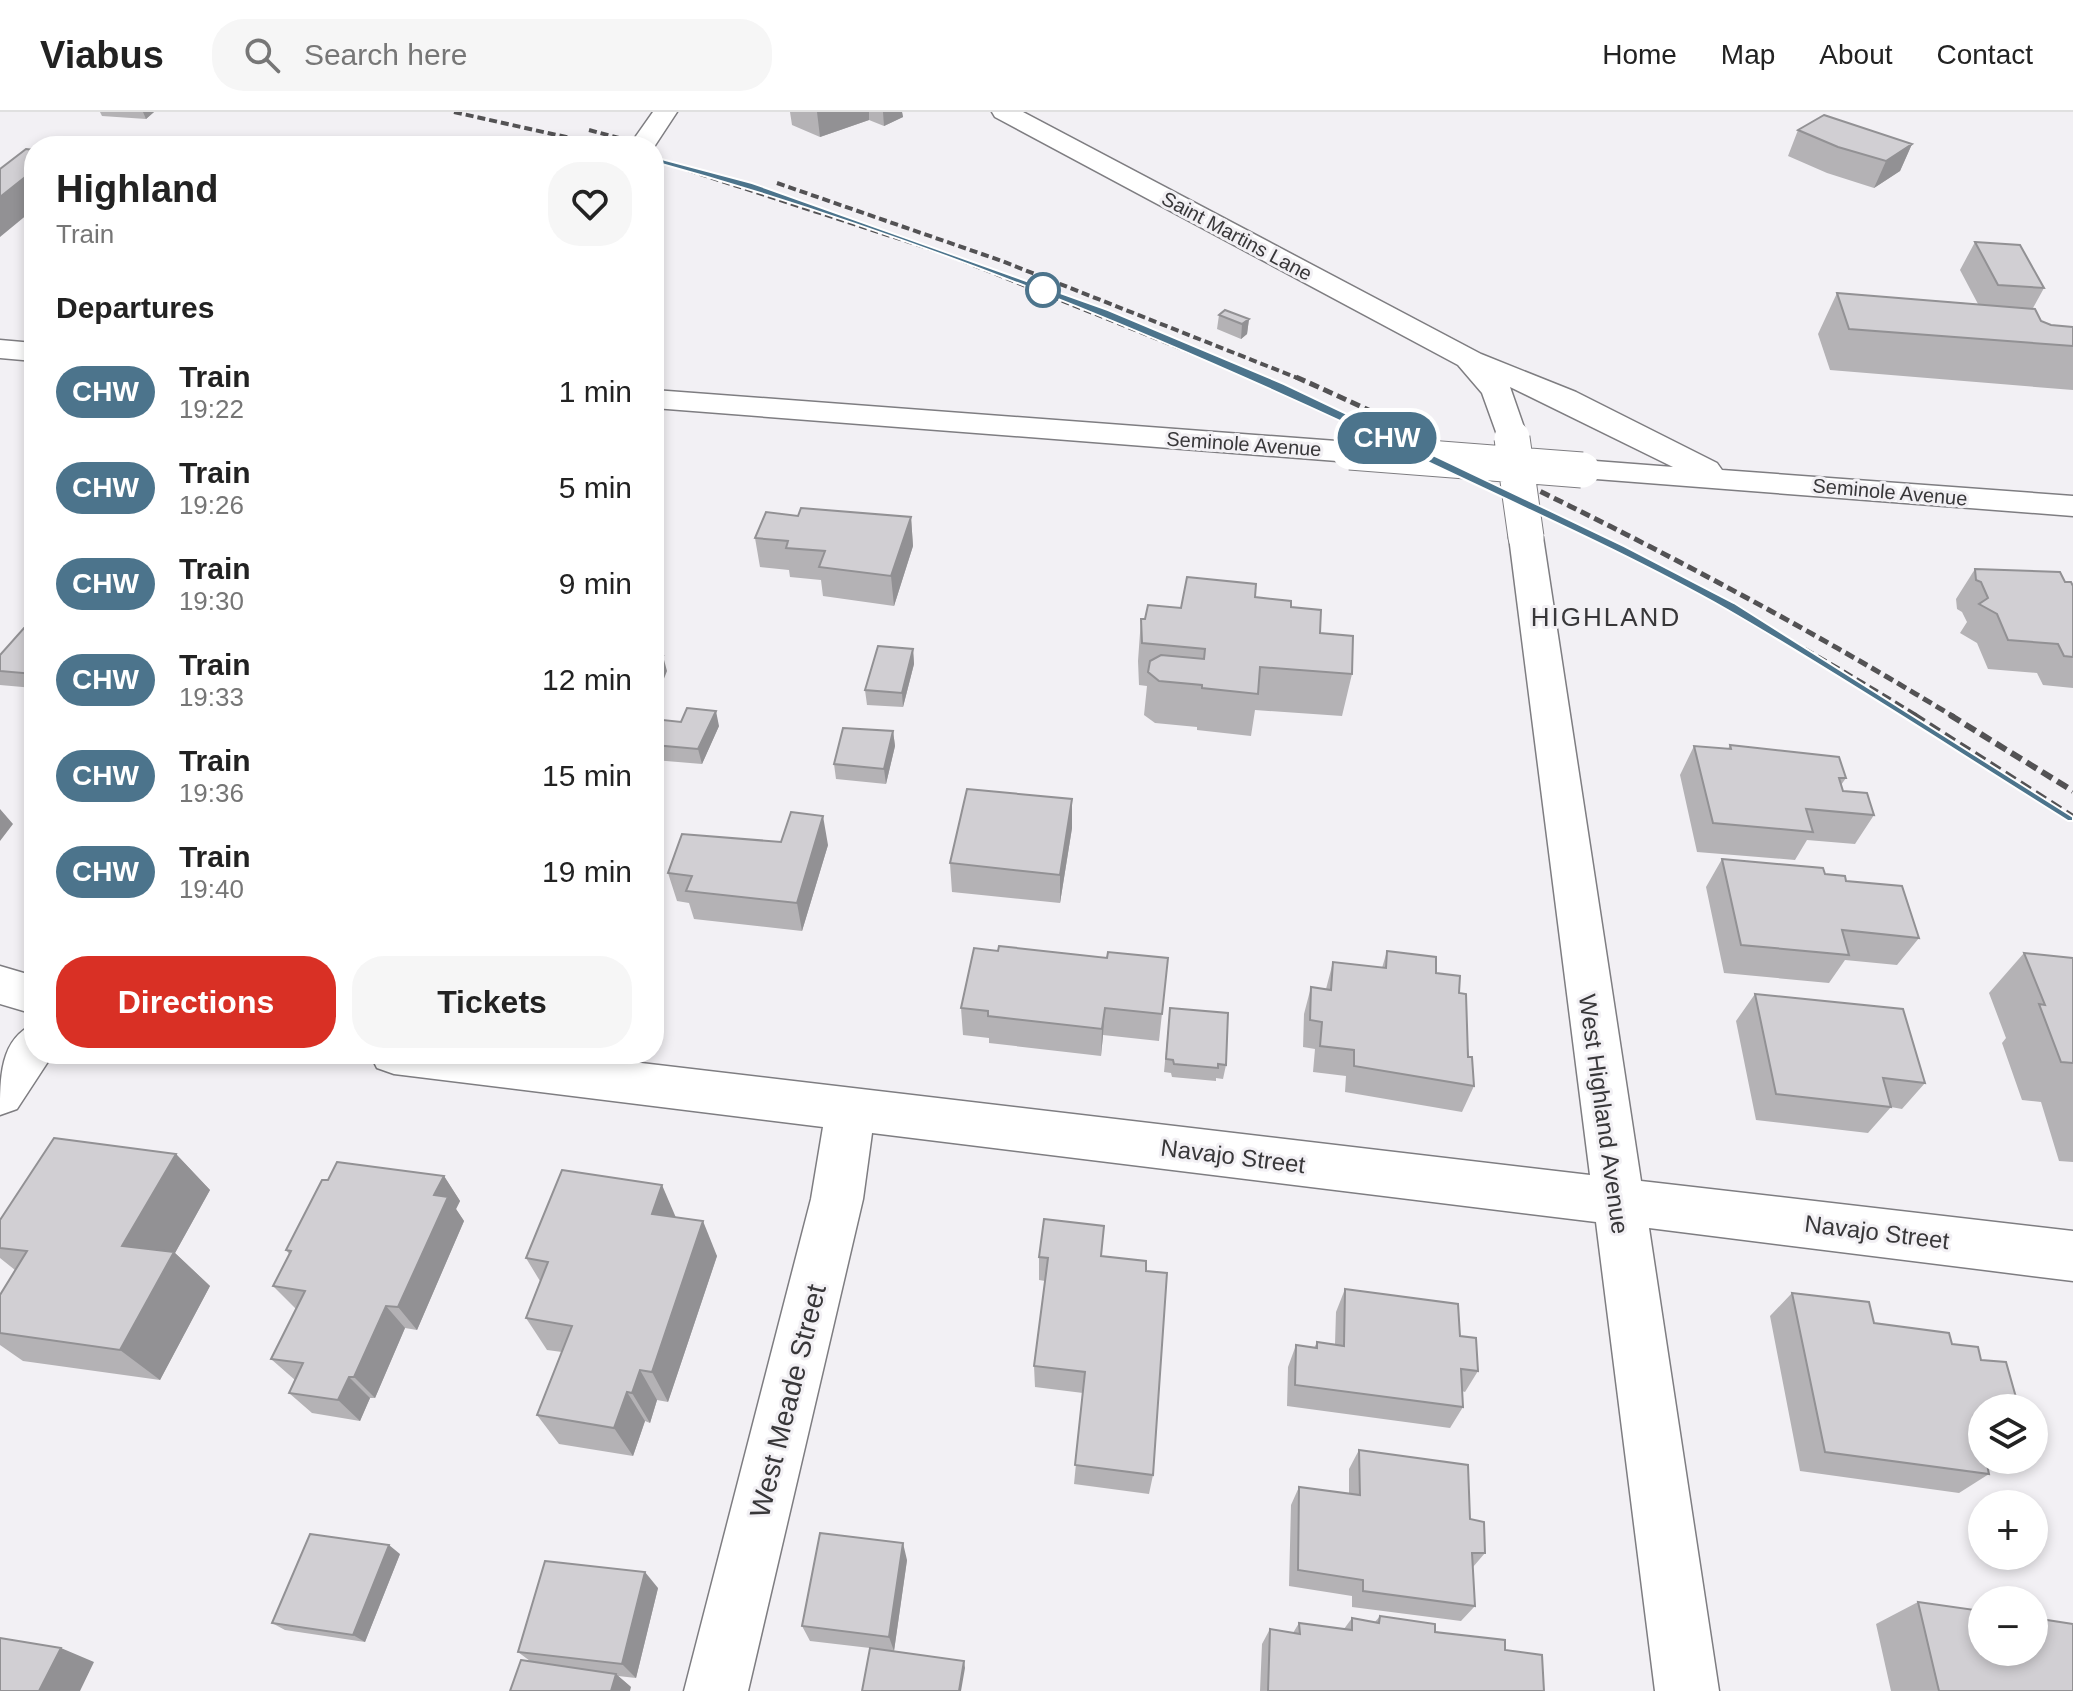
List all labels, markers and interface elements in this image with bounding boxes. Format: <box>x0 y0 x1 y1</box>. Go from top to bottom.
search box <box>212 19 772 91</box>
icon: search <box>240 33 284 77</box>
text: Viabus <box>40 34 164 76</box>
text: Search here <box>304 38 467 71</box>
text: Home <box>1602 39 1677 70</box>
text: Map <box>1721 39 1775 70</box>
text: About <box>1819 39 1893 70</box>
text: Contact <box>1937 39 2033 70</box>
button: heart <box>548 162 632 246</box>
text: Highland <box>56 168 219 210</box>
street label: Saint Martins Lane <box>1158 187 1316 285</box>
text: Train <box>56 219 114 249</box>
unlabelled marker <box>1026 273 1060 307</box>
text: Departures <box>56 291 214 324</box>
text: Train <box>179 360 251 393</box>
text: 1 min <box>559 375 632 408</box>
text: CHW <box>72 376 139 407</box>
text: 19:22 <box>179 394 244 424</box>
line badge: CHW <box>1341 412 1433 464</box>
text: CHW <box>1354 422 1420 453</box>
street label: Seminole Avenue <box>1166 428 1322 460</box>
text: Train <box>179 456 251 489</box>
text: 5 min <box>559 471 632 504</box>
text: CHW <box>72 472 139 503</box>
street label: Seminole Avenue <box>1812 474 1968 510</box>
text: 19:26 <box>179 490 244 520</box>
text: Train <box>179 552 251 585</box>
text: 9 min <box>559 567 632 600</box>
text: CHW <box>72 568 139 599</box>
text: 19:30 <box>179 586 244 616</box>
district label: HIGHLAND <box>1531 602 1681 632</box>
text: Train <box>179 648 251 681</box>
text: 12 min <box>542 663 632 696</box>
text: CHW <box>72 664 139 695</box>
text: 19:33 <box>179 682 244 712</box>
text: Train <box>179 744 251 777</box>
text: 15 min <box>542 759 632 792</box>
text: CHW <box>72 760 139 791</box>
text: 19:36 <box>179 778 244 808</box>
text: Train <box>179 840 251 873</box>
text: 19 min <box>542 855 632 888</box>
text: CHW <box>72 856 139 887</box>
text: 19:40 <box>179 874 244 904</box>
button: Directions <box>56 956 336 1048</box>
button: Tickets <box>352 956 632 1048</box>
street label: West Highland Avenue <box>1574 992 1634 1236</box>
street label: Navajo Street <box>1159 1134 1307 1178</box>
street label: Navajo Street <box>1803 1210 1951 1254</box>
street label: West Meade Street <box>744 1281 832 1521</box>
map controls <box>1968 1394 2048 1666</box>
button: layers <box>1968 1394 2048 1474</box>
button: + <box>1968 1490 2048 1570</box>
button: − <box>1968 1586 2048 1666</box>

